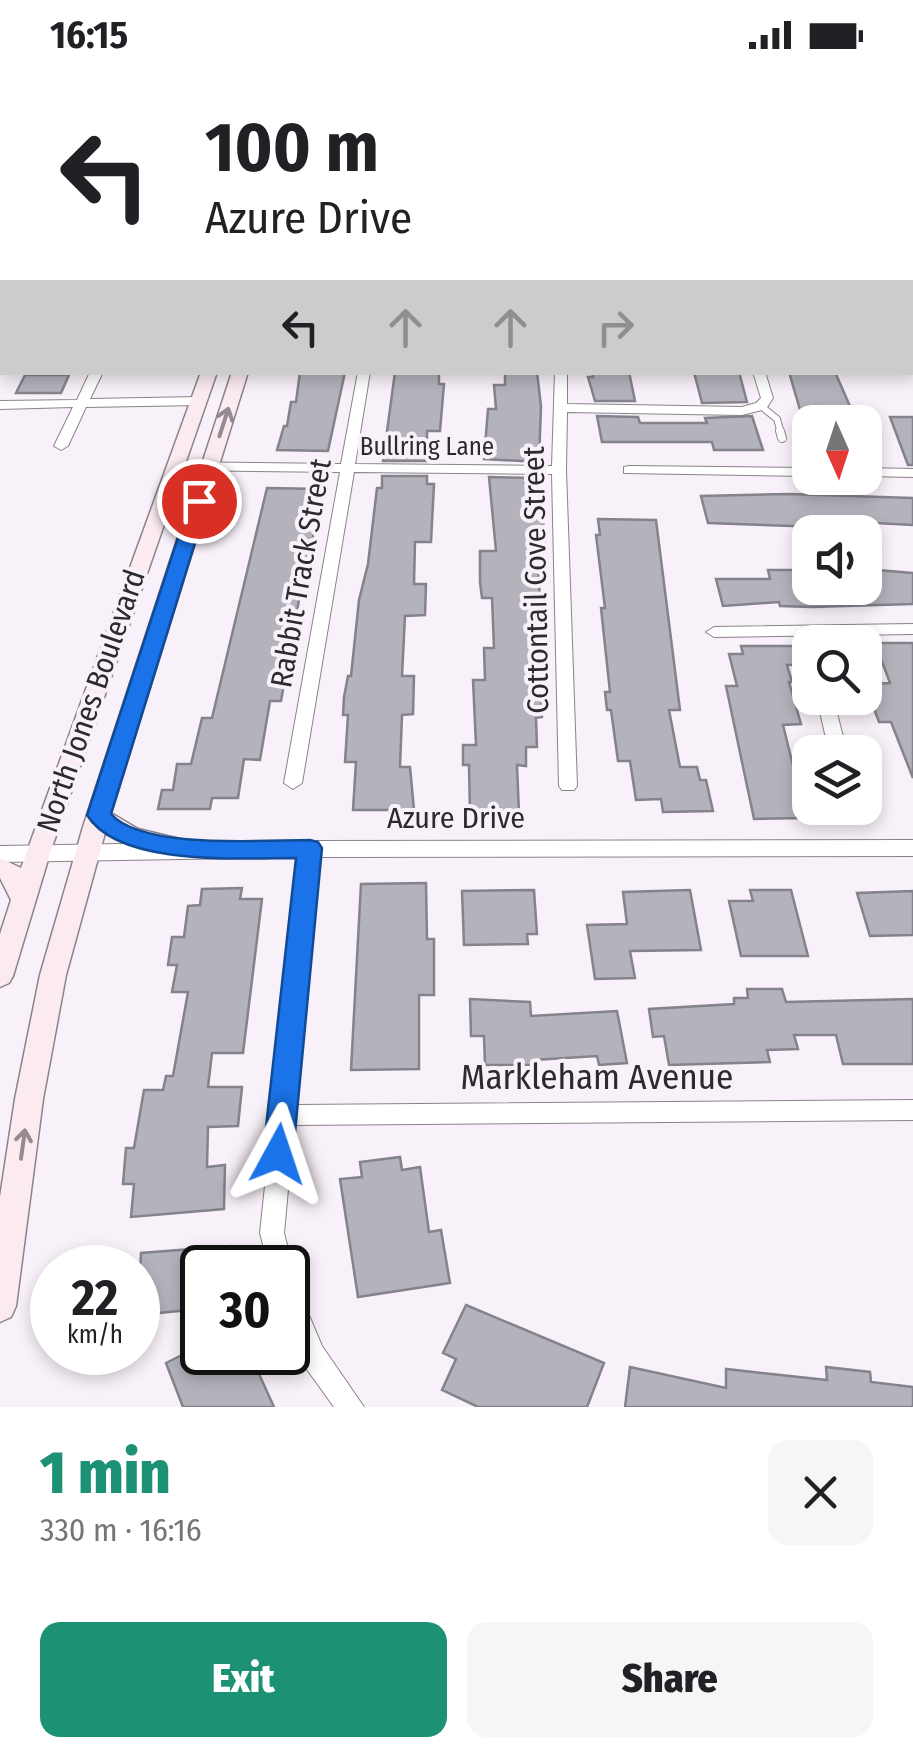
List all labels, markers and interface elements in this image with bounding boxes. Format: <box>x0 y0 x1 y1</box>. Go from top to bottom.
text: 16:15 <box>50 12 128 58</box>
text: 100 m <box>205 106 379 190</box>
icon: left <box>40 110 170 240</box>
text: Azure Drive <box>205 191 412 245</box>
icon: left <box>273 300 328 355</box>
icon: ahead <box>378 300 433 355</box>
icon: ahead <box>483 300 538 355</box>
icon: right <box>588 300 643 355</box>
north arrow <box>792 405 882 495</box>
map controls <box>792 405 882 825</box>
one-way arrow <box>217 407 235 438</box>
street label: Bullring Lane <box>360 432 494 462</box>
street label: Cottontail Cove Street <box>516 446 556 714</box>
street label: Rabbit Track Street <box>263 455 339 690</box>
pin <box>157 459 242 544</box>
icon: arrive <box>172 474 227 529</box>
button: sound <box>792 515 882 605</box>
street label: North Jones Boulevard <box>29 565 153 837</box>
button: search <box>792 625 882 715</box>
button: layers <box>792 735 882 825</box>
street label: Azure Drive <box>387 800 525 836</box>
street label: Markleham Avenue <box>461 1056 733 1098</box>
position arrow <box>226 1102 330 1206</box>
one-way arrow <box>15 1128 33 1160</box>
speed limit sign: 30 <box>180 1245 310 1375</box>
text: 22 <box>72 1268 118 1328</box>
text: km/h <box>67 1320 123 1350</box>
text: 1 min <box>40 1437 171 1509</box>
button: close <box>768 1440 873 1545</box>
text: 330 m · 16:16 <box>40 1511 202 1549</box>
button: Exit <box>40 1622 447 1737</box>
button: Share <box>467 1622 873 1737</box>

